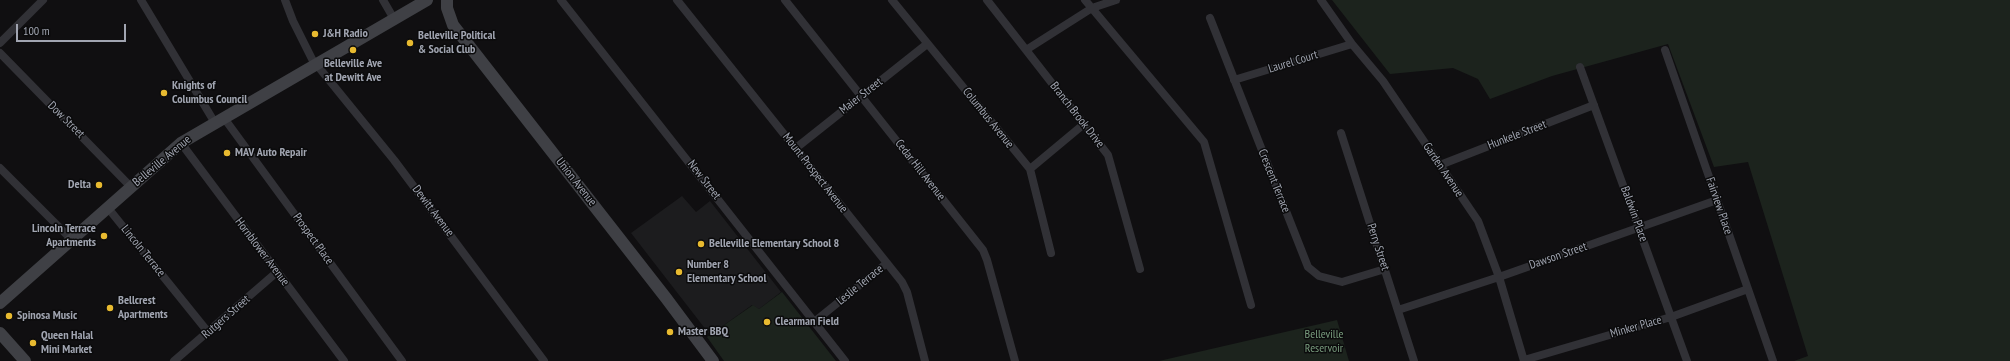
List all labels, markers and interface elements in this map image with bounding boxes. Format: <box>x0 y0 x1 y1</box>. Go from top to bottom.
scale bar <box>18 16 128 42</box>
text: 100 m <box>23 23 50 38</box>
place label: J&H Radio <box>323 27 368 41</box>
marker: J&H Radio <box>310 29 320 39</box>
place label: Belleville Political & Social Club <box>418 29 495 57</box>
marker: Belleville Political & Social Club <box>405 38 415 48</box>
marker: Belleville Ave at Dewitt Ave <box>348 45 358 55</box>
street label: Laurel Court <box>1267 48 1319 76</box>
place label: Belleville Ave at Dewitt Ave <box>324 57 382 85</box>
street label: Maier Street <box>837 75 885 117</box>
place label: Knights of Columbus Council <box>172 79 247 107</box>
street label: Branch Brook Drive <box>1047 79 1107 151</box>
street label: Columbus Avenue <box>959 85 1017 151</box>
marker: Knights of Columbus Council <box>159 88 169 98</box>
street label: Dow Street <box>45 99 87 141</box>
street label: Hunkele Street <box>1486 117 1548 153</box>
street label: Mount Prospect Avenue <box>779 130 851 216</box>
street label: Belleville Avenue <box>130 132 194 190</box>
street label: Cedar Hill Avenue <box>892 137 948 203</box>
street label: Garden Avenue <box>1420 140 1466 200</box>
place label: MAV Auto Repair <box>235 146 307 160</box>
street label: Crescent Terrace <box>1255 147 1293 215</box>
marker: MAV Auto Repair <box>222 148 232 158</box>
street label: Union Avenue <box>553 155 599 209</box>
street label: New Street <box>684 158 724 202</box>
street label: Fairview Place <box>1703 176 1735 236</box>
place label: Delta <box>68 178 91 192</box>
marker: Delta <box>94 180 104 190</box>
street label: Dewitt Avenue <box>409 183 457 239</box>
street label: Baldwin Place <box>1617 184 1651 244</box>
street label: Prospect Place <box>290 211 336 267</box>
street label: Hornblower Avenue <box>232 215 292 289</box>
place label: Lincoln Terrace Apartments <box>32 222 96 250</box>
street label: Lincoln Terrace <box>118 222 168 280</box>
street label: Perry Street <box>1364 222 1392 272</box>
marker: Lincoln Terrace Apartments <box>99 231 109 241</box>
place label: Belleville Elementary School 8 <box>709 237 839 251</box>
marker: Belleville Elementary School 8 <box>696 239 706 249</box>
street label: Dawson Street <box>1527 239 1589 273</box>
place label: Number 8 Elementary School <box>687 258 766 286</box>
street label: Leslie Terrace <box>834 262 886 308</box>
marker: Number 8 Elementary School <box>674 267 684 277</box>
street label: Rutgers Street <box>199 292 253 342</box>
place label: Bellcrest Apartments <box>118 294 168 322</box>
marker: Bellcrest Apartments <box>105 303 115 313</box>
place label: Spinosa Music <box>17 309 77 323</box>
marker: Spinosa Music <box>4 311 14 321</box>
street label: Minker Place <box>1609 313 1663 341</box>
place label: Clearman Field <box>775 315 839 329</box>
marker: Clearman Field <box>762 317 772 327</box>
place label: Master BBQ <box>678 325 728 339</box>
marker: Master BBQ <box>665 327 675 337</box>
park label: Belleville Reservoir <box>1305 328 1343 356</box>
place label: Queen Halal Mini Market <box>41 329 93 357</box>
marker: Queen Halal Mini Market <box>28 338 38 348</box>

